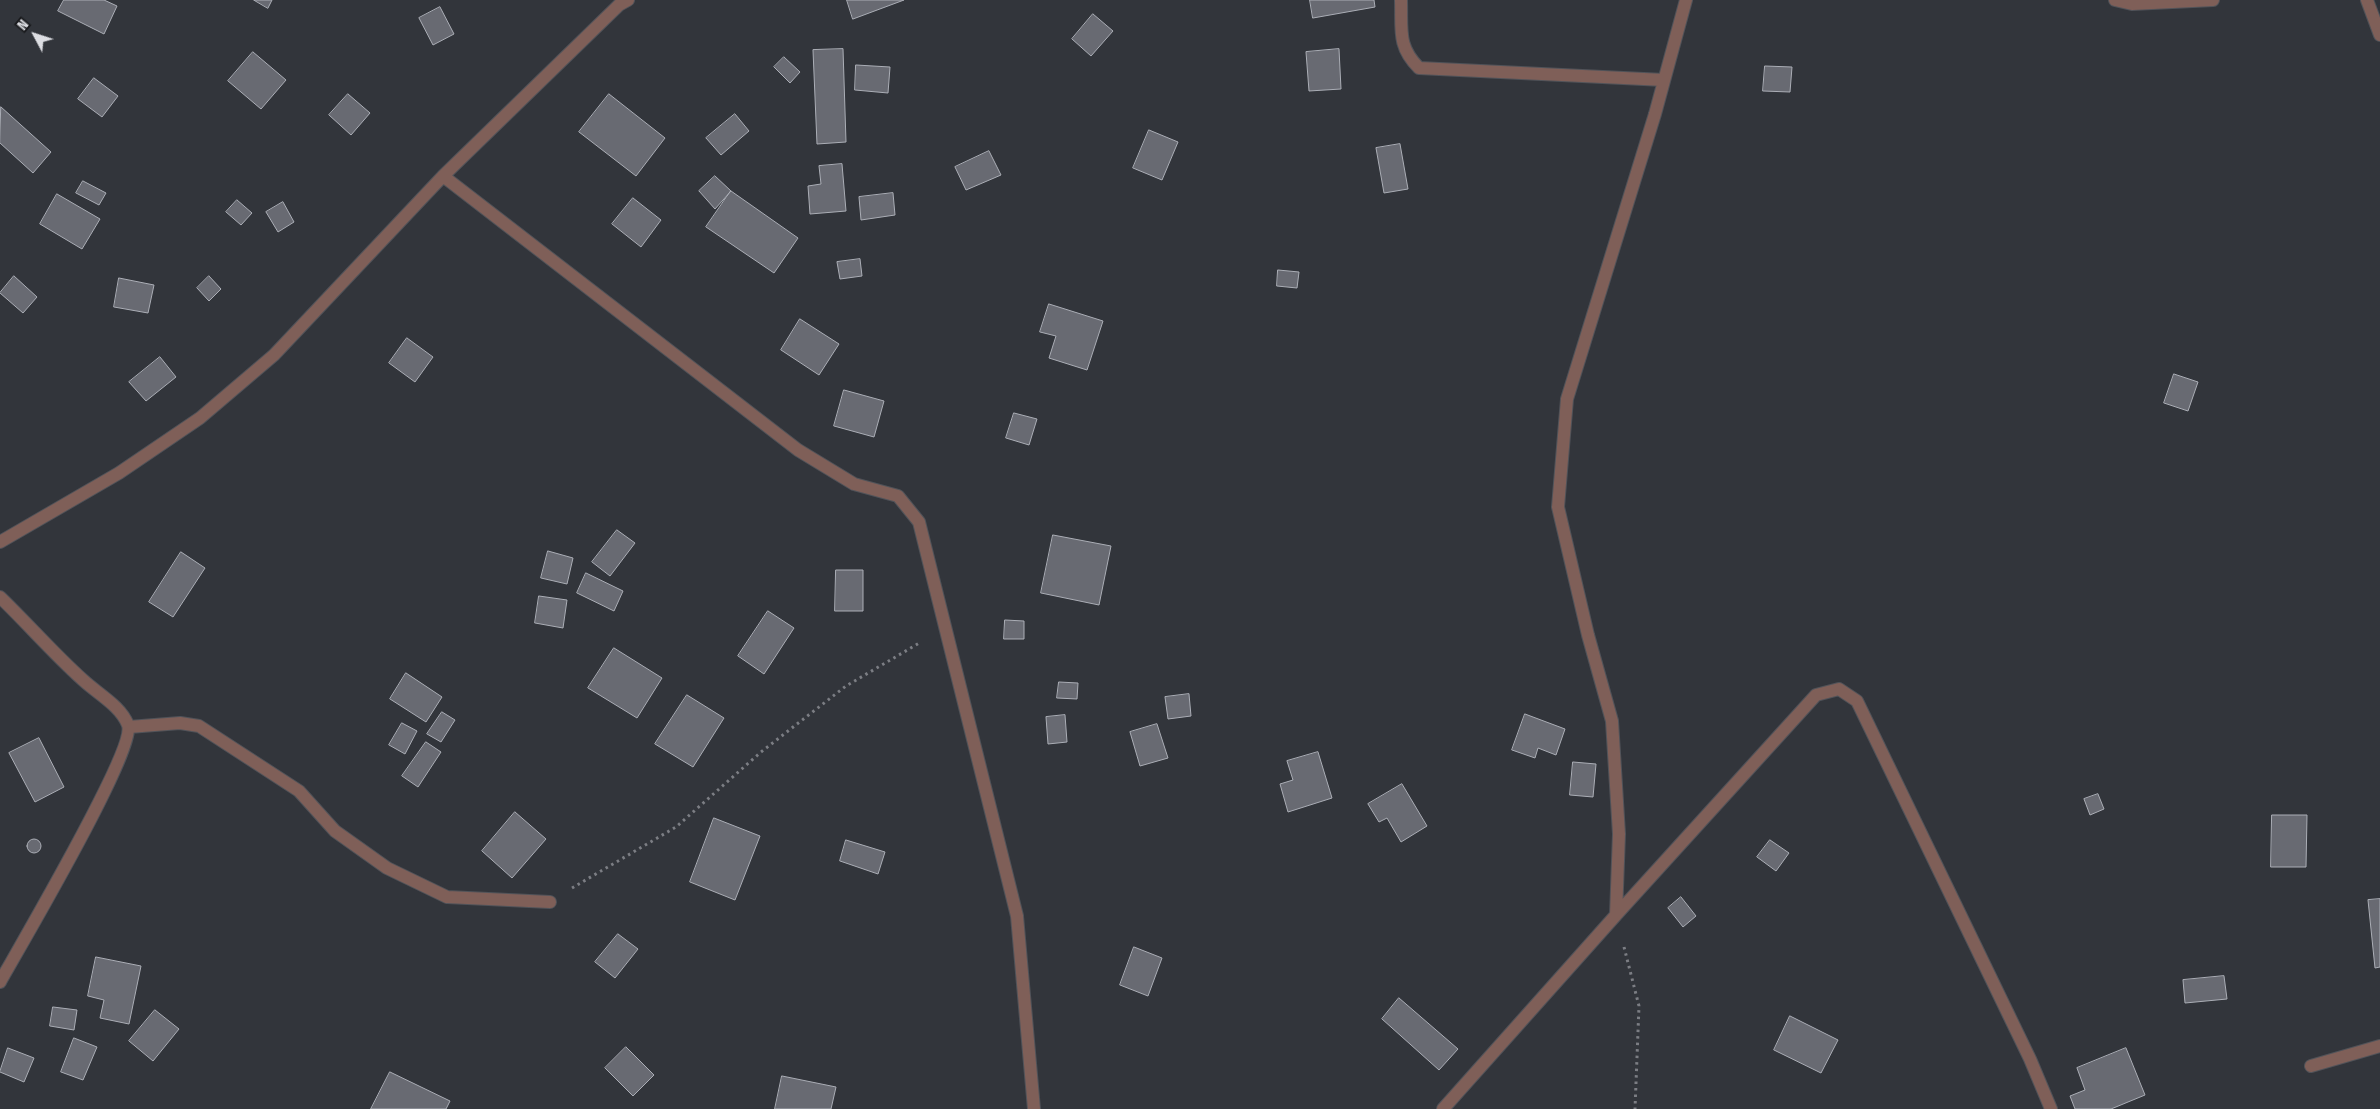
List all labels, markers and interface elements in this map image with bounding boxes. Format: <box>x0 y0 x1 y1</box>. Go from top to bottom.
north arrow <box>10 10 60 60</box>
text: N <box>14 16 32 34</box>

